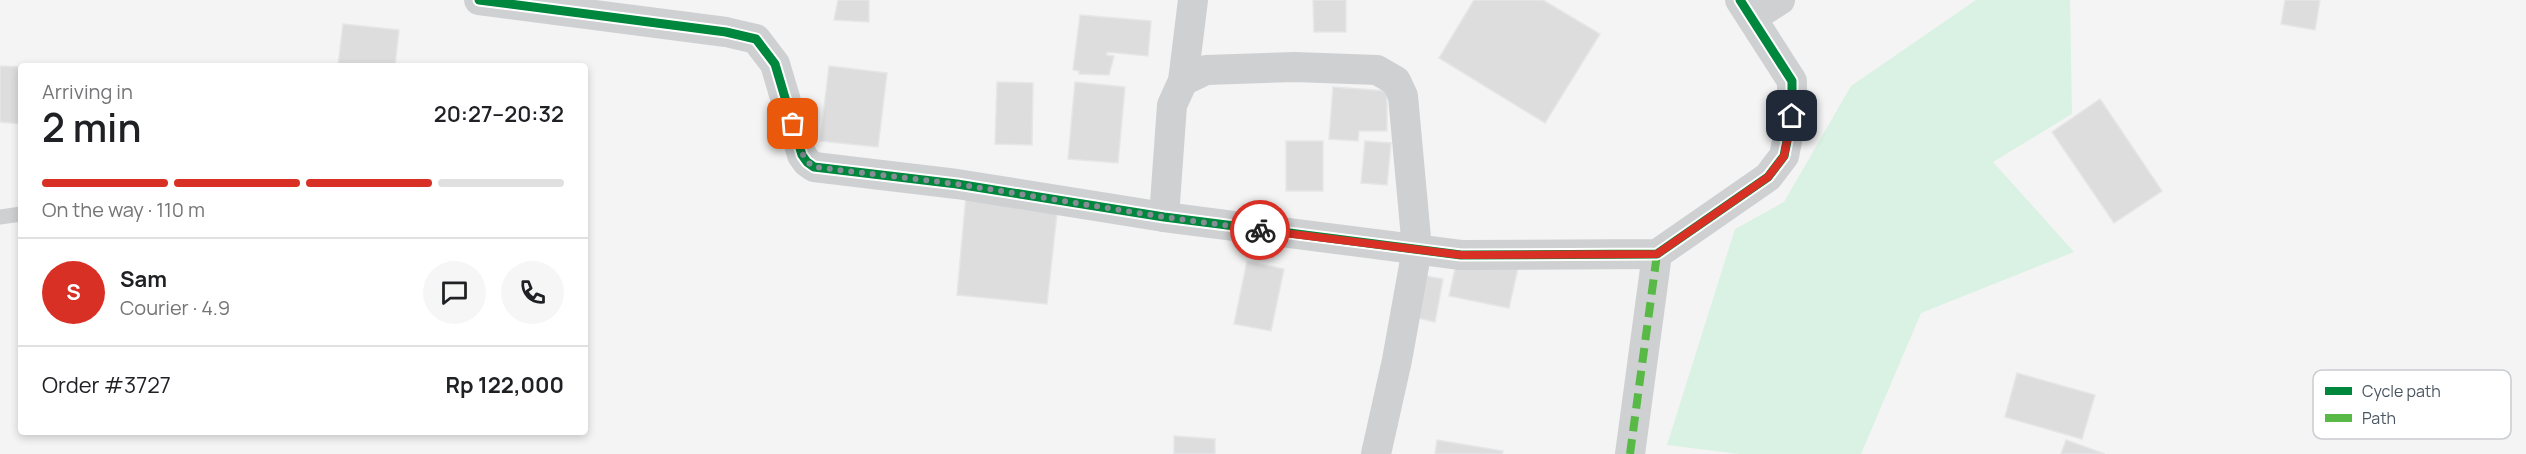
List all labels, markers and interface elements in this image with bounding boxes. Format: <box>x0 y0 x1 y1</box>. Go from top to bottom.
text: Arriving in <box>42 78 133 105</box>
pin <box>1766 90 1817 141</box>
pin <box>767 98 818 149</box>
text: 20:27–20:32 <box>434 99 564 129</box>
icon: home <box>1775 99 1808 132</box>
text: 2 min <box>42 100 141 154</box>
icon: bag <box>776 107 809 140</box>
text: On the way · 110 m <box>42 196 205 223</box>
courier <box>1230 200 1290 260</box>
icon: bike <box>1244 214 1277 247</box>
button: chat <box>423 261 486 324</box>
button: phone <box>501 261 564 324</box>
text: Sam <box>120 264 167 294</box>
text: S <box>66 277 81 307</box>
text: Courier · 4.9 <box>120 294 230 321</box>
text: Order #3727 <box>42 370 171 400</box>
text: Rp 122,000 <box>446 370 564 400</box>
legend <box>2313 370 2511 439</box>
text: Cycle path <box>2362 380 2441 402</box>
text: Path <box>2362 407 2396 429</box>

